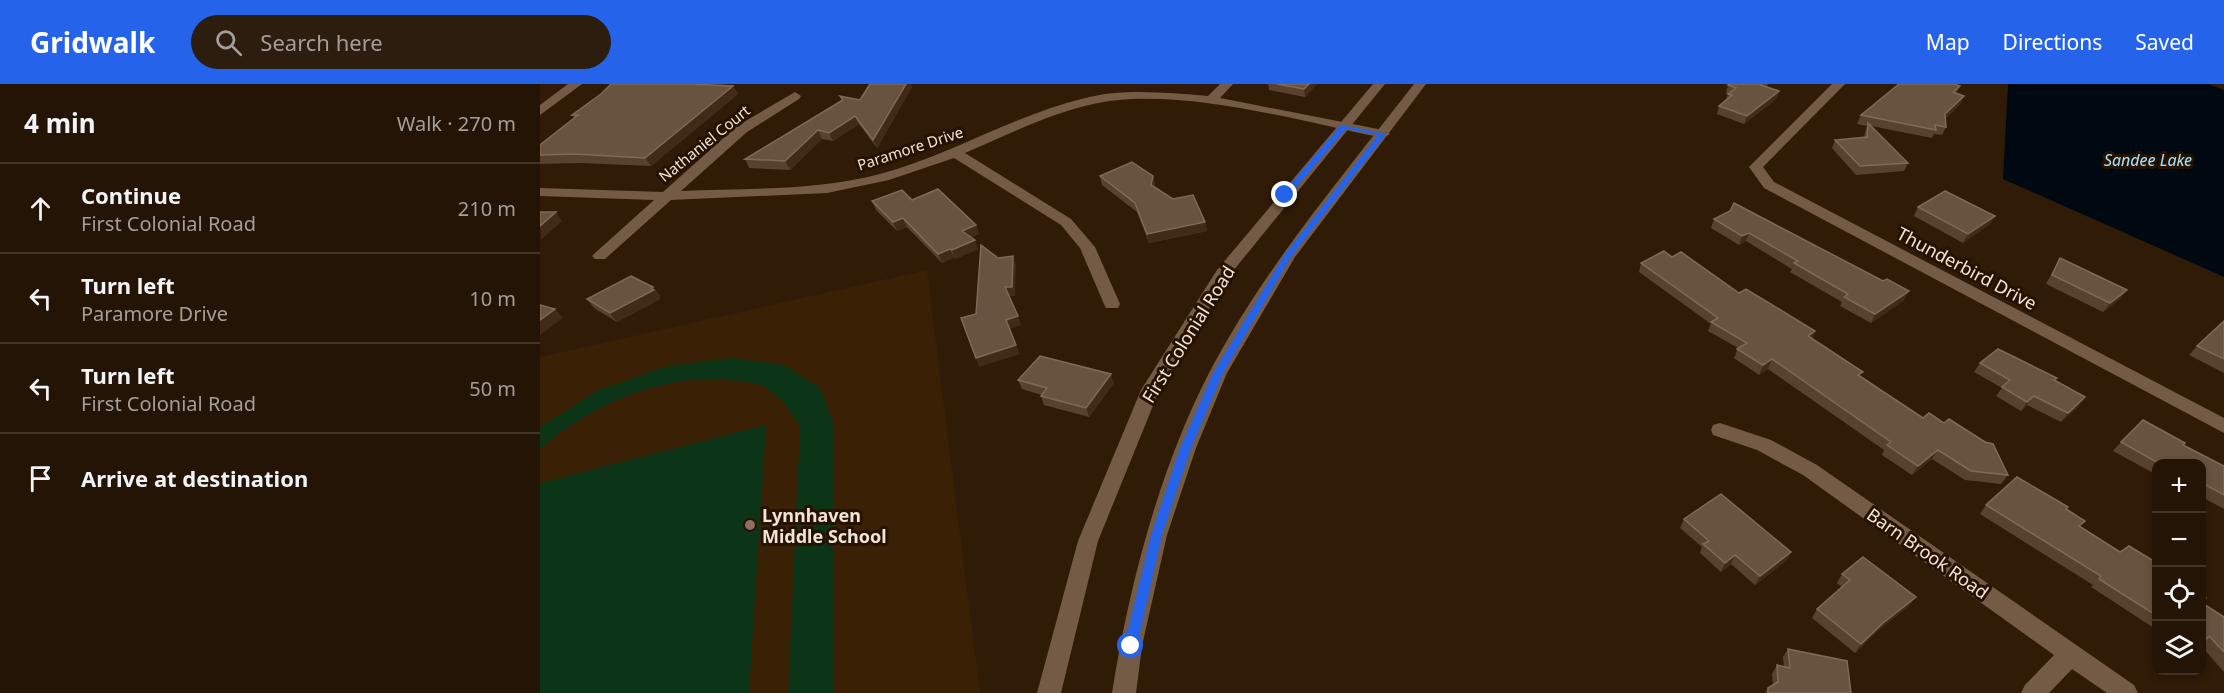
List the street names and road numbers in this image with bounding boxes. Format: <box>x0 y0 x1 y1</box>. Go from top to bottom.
street label: Nathaniel Court <box>654 100 754 186</box>
street label: Paramore Drive <box>854 121 966 175</box>
street label: Thunderbird Drive <box>1893 221 2041 315</box>
street label: First Colonial Road <box>1136 261 1240 407</box>
street label: Barn Brook Road <box>1862 502 1994 604</box>

